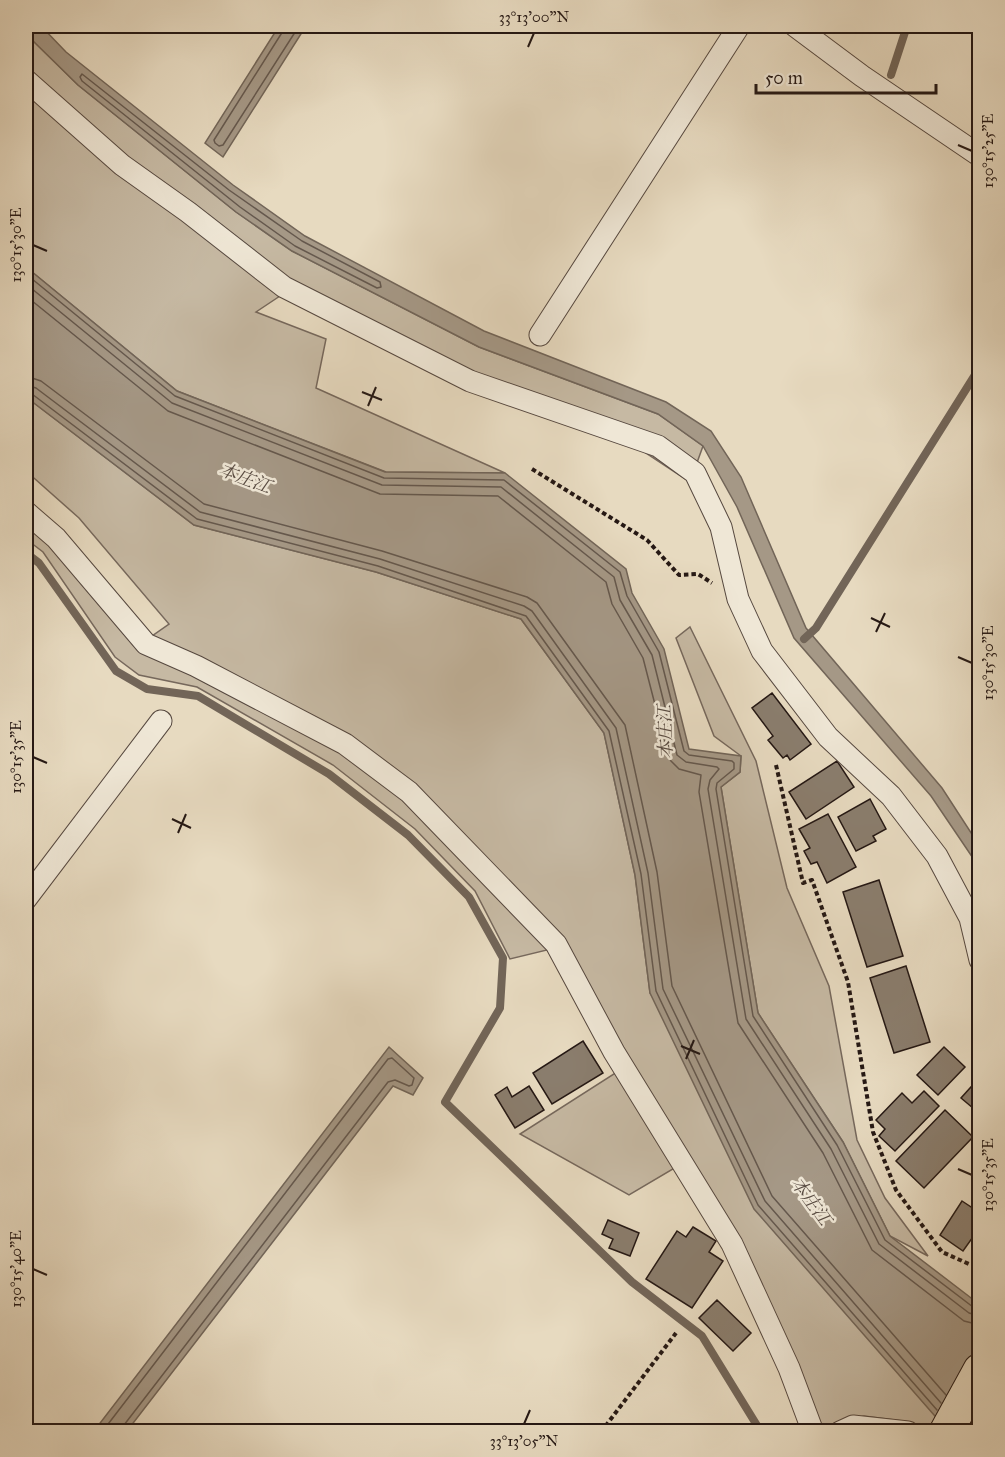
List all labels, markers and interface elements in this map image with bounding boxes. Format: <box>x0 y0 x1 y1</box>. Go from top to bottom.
text: 33°13'00"N <box>499 8 569 26</box>
scale bar <box>756 57 936 95</box>
text: 50 m <box>765 67 803 89</box>
text: 130°15'25"E <box>979 113 997 188</box>
text: 130°15'30"E <box>7 207 25 283</box>
water label: 本庄江 <box>216 458 277 499</box>
text: 130°15'30"E <box>979 625 997 701</box>
water label: 本庄江 <box>653 702 677 759</box>
text: 130°15'35"E <box>7 720 25 794</box>
text: 130°15'35"E <box>979 1138 997 1212</box>
water label: 本庄江 <box>786 1173 838 1232</box>
text: 130°15'40"E <box>7 1230 25 1308</box>
text: 33°13'05"N <box>490 1432 559 1450</box>

